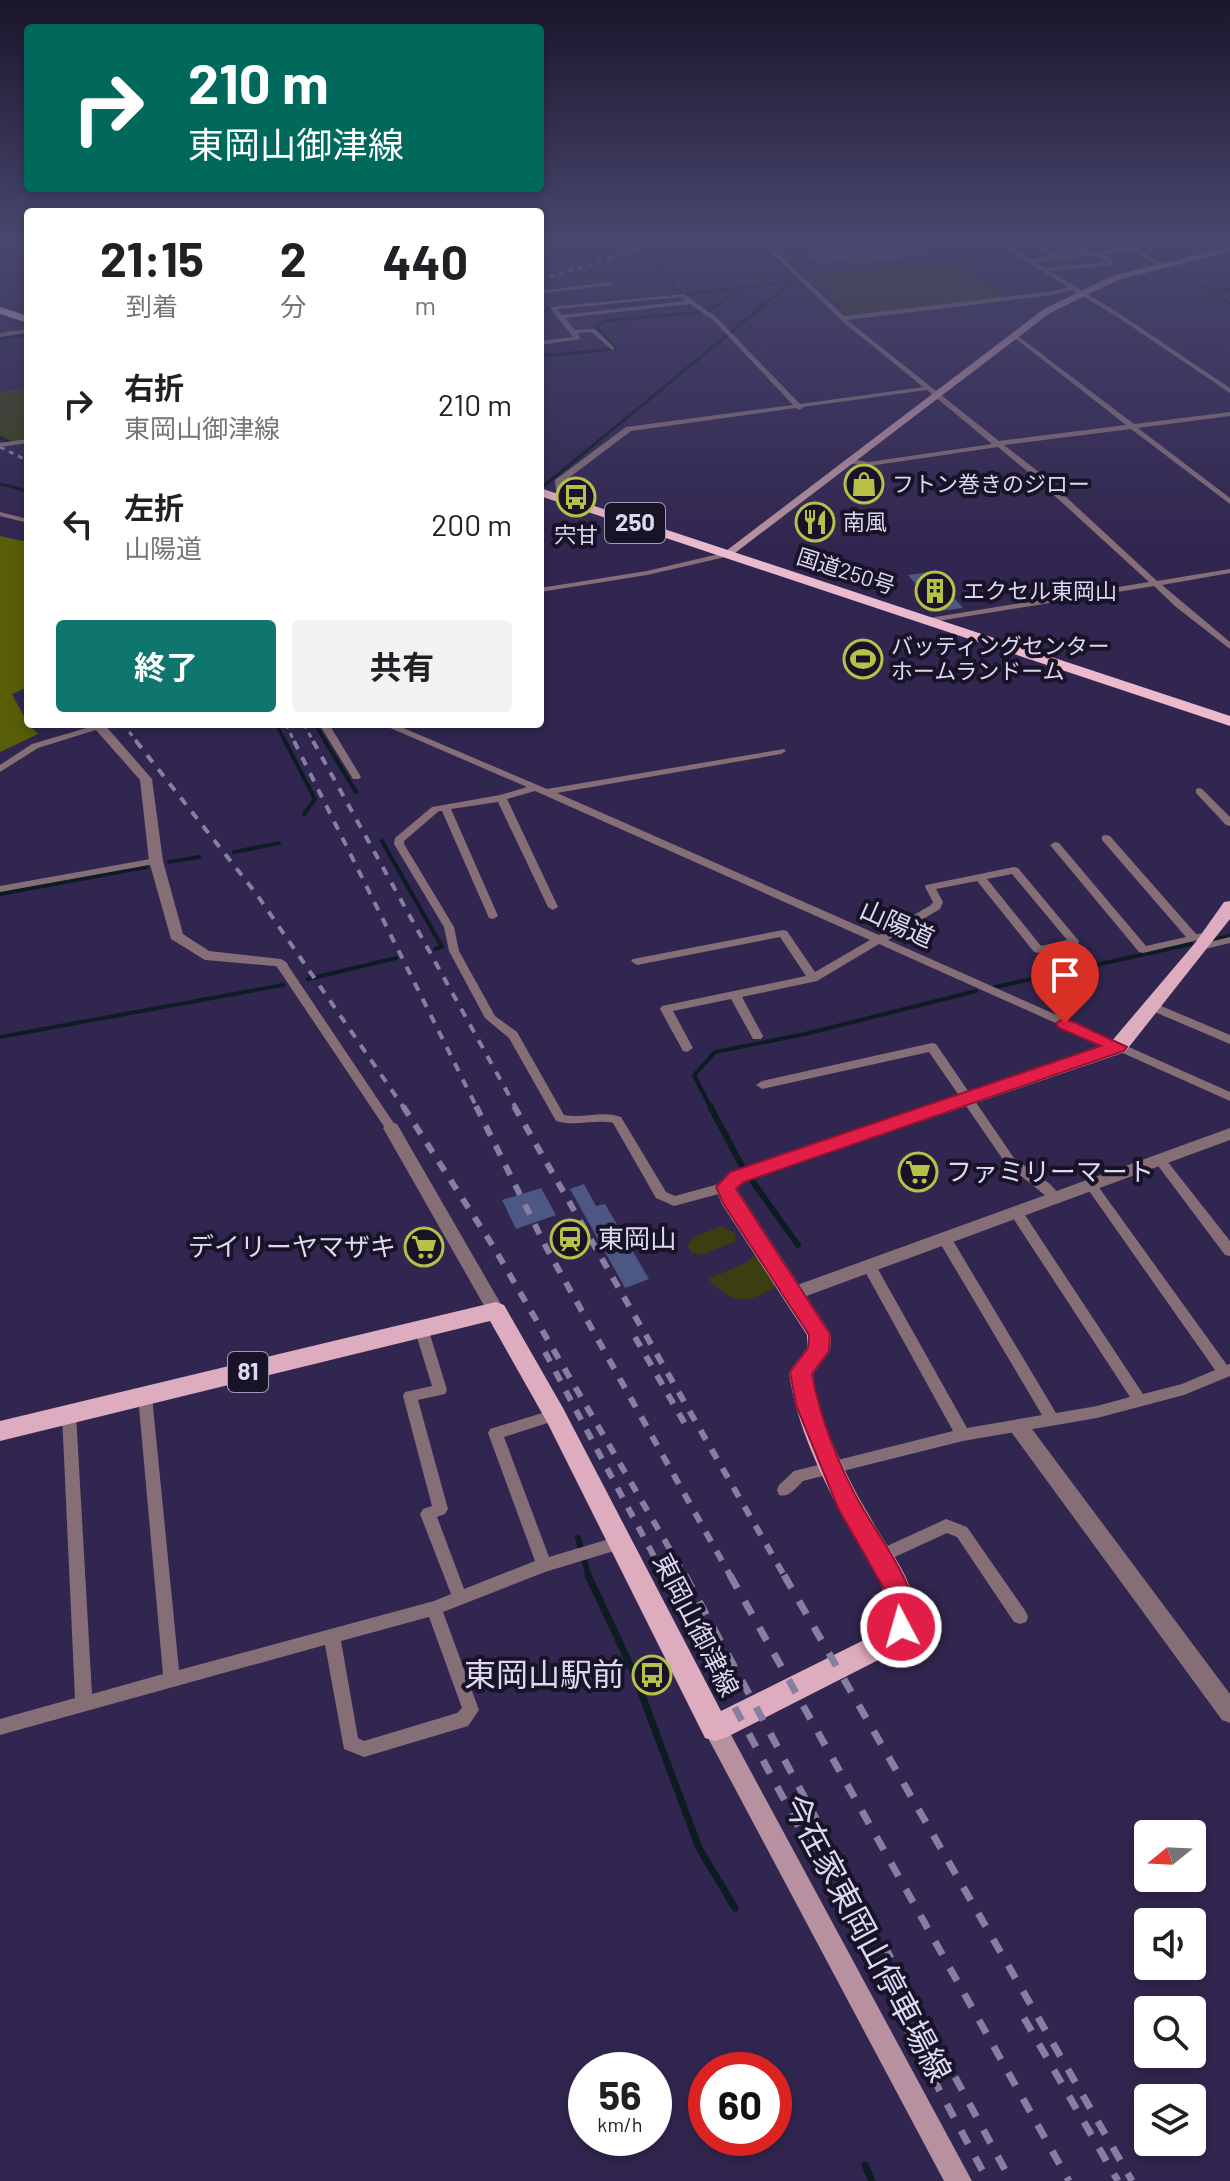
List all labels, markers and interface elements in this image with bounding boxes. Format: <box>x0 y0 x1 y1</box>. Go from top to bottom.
text: 210 m <box>188 48 329 115</box>
icon: right <box>56 56 160 160</box>
text: 東岡山御津線 <box>188 122 404 165</box>
text: 21:15 <box>100 229 204 287</box>
text: 2 <box>280 229 307 287</box>
text: 440 <box>383 232 468 290</box>
text: m <box>415 289 436 320</box>
text: 到着 <box>126 290 178 321</box>
text: 分 <box>280 290 306 321</box>
text: 右折 <box>124 369 184 405</box>
icon: right <box>56 382 100 426</box>
text: 210 m <box>438 386 512 422</box>
text: 東岡山御津線 <box>124 412 280 443</box>
shop icon: フトン巻きのジロー <box>843 463 885 505</box>
place label: フトン巻きのジロー <box>892 470 1090 496</box>
bus stop icon: 宍甘 <box>555 476 597 518</box>
text: 左折 <box>124 489 184 525</box>
restaurant icon: 南風 <box>794 501 836 543</box>
icon: left <box>56 502 100 546</box>
road number: 250 <box>605 503 665 543</box>
text: 200 m <box>431 506 512 542</box>
place label: 南風 <box>843 508 887 534</box>
place label: 宍甘 <box>554 521 598 547</box>
text: 山陽道 <box>124 532 202 563</box>
street label: 国道250号 <box>794 542 899 598</box>
building icon: エクセル東岡山 <box>914 570 956 612</box>
place label: エクセル東岡山 <box>963 577 1117 603</box>
button: 終了 <box>56 620 276 712</box>
button: 共有 <box>292 620 512 712</box>
place label: バッティングセンター ホームランドーム <box>891 632 1110 683</box>
sports icon: バッティングセンター ホームランドーム <box>842 638 884 680</box>
street label: 山陽道 <box>856 893 940 953</box>
pin <box>1031 941 1099 1023</box>
icon: arrive <box>1043 953 1087 997</box>
supermarket icon: ファミリーマート <box>897 1151 939 1193</box>
place label: ファミリーマート <box>946 1155 1154 1186</box>
station icon: 東岡山 <box>549 1218 591 1260</box>
place label: 東岡山 <box>598 1222 676 1253</box>
supermarket icon: デイリーヤマザキ <box>403 1226 445 1268</box>
place label: デイリーヤマザキ <box>188 1230 396 1261</box>
road number: 81 <box>228 1352 268 1392</box>
street label: 東岡山御津線 <box>648 1548 747 1701</box>
position arrow <box>859 1585 943 1669</box>
place label: 東岡山駅前 <box>464 1654 624 1692</box>
bus stop icon: 東岡山駅前 <box>631 1654 673 1696</box>
street label: 今在家東岡山停車場線 <box>777 1787 961 2087</box>
north arrow <box>1134 1820 1206 1892</box>
map controls <box>1134 1820 1206 2156</box>
button: sound <box>1134 1908 1206 1980</box>
button: search <box>1134 1996 1206 2068</box>
speed limit sign: 60 <box>688 2052 792 2156</box>
text: 56 <box>598 2070 642 2118</box>
button: layers <box>1134 2084 1206 2156</box>
text: km/h <box>597 2112 643 2136</box>

